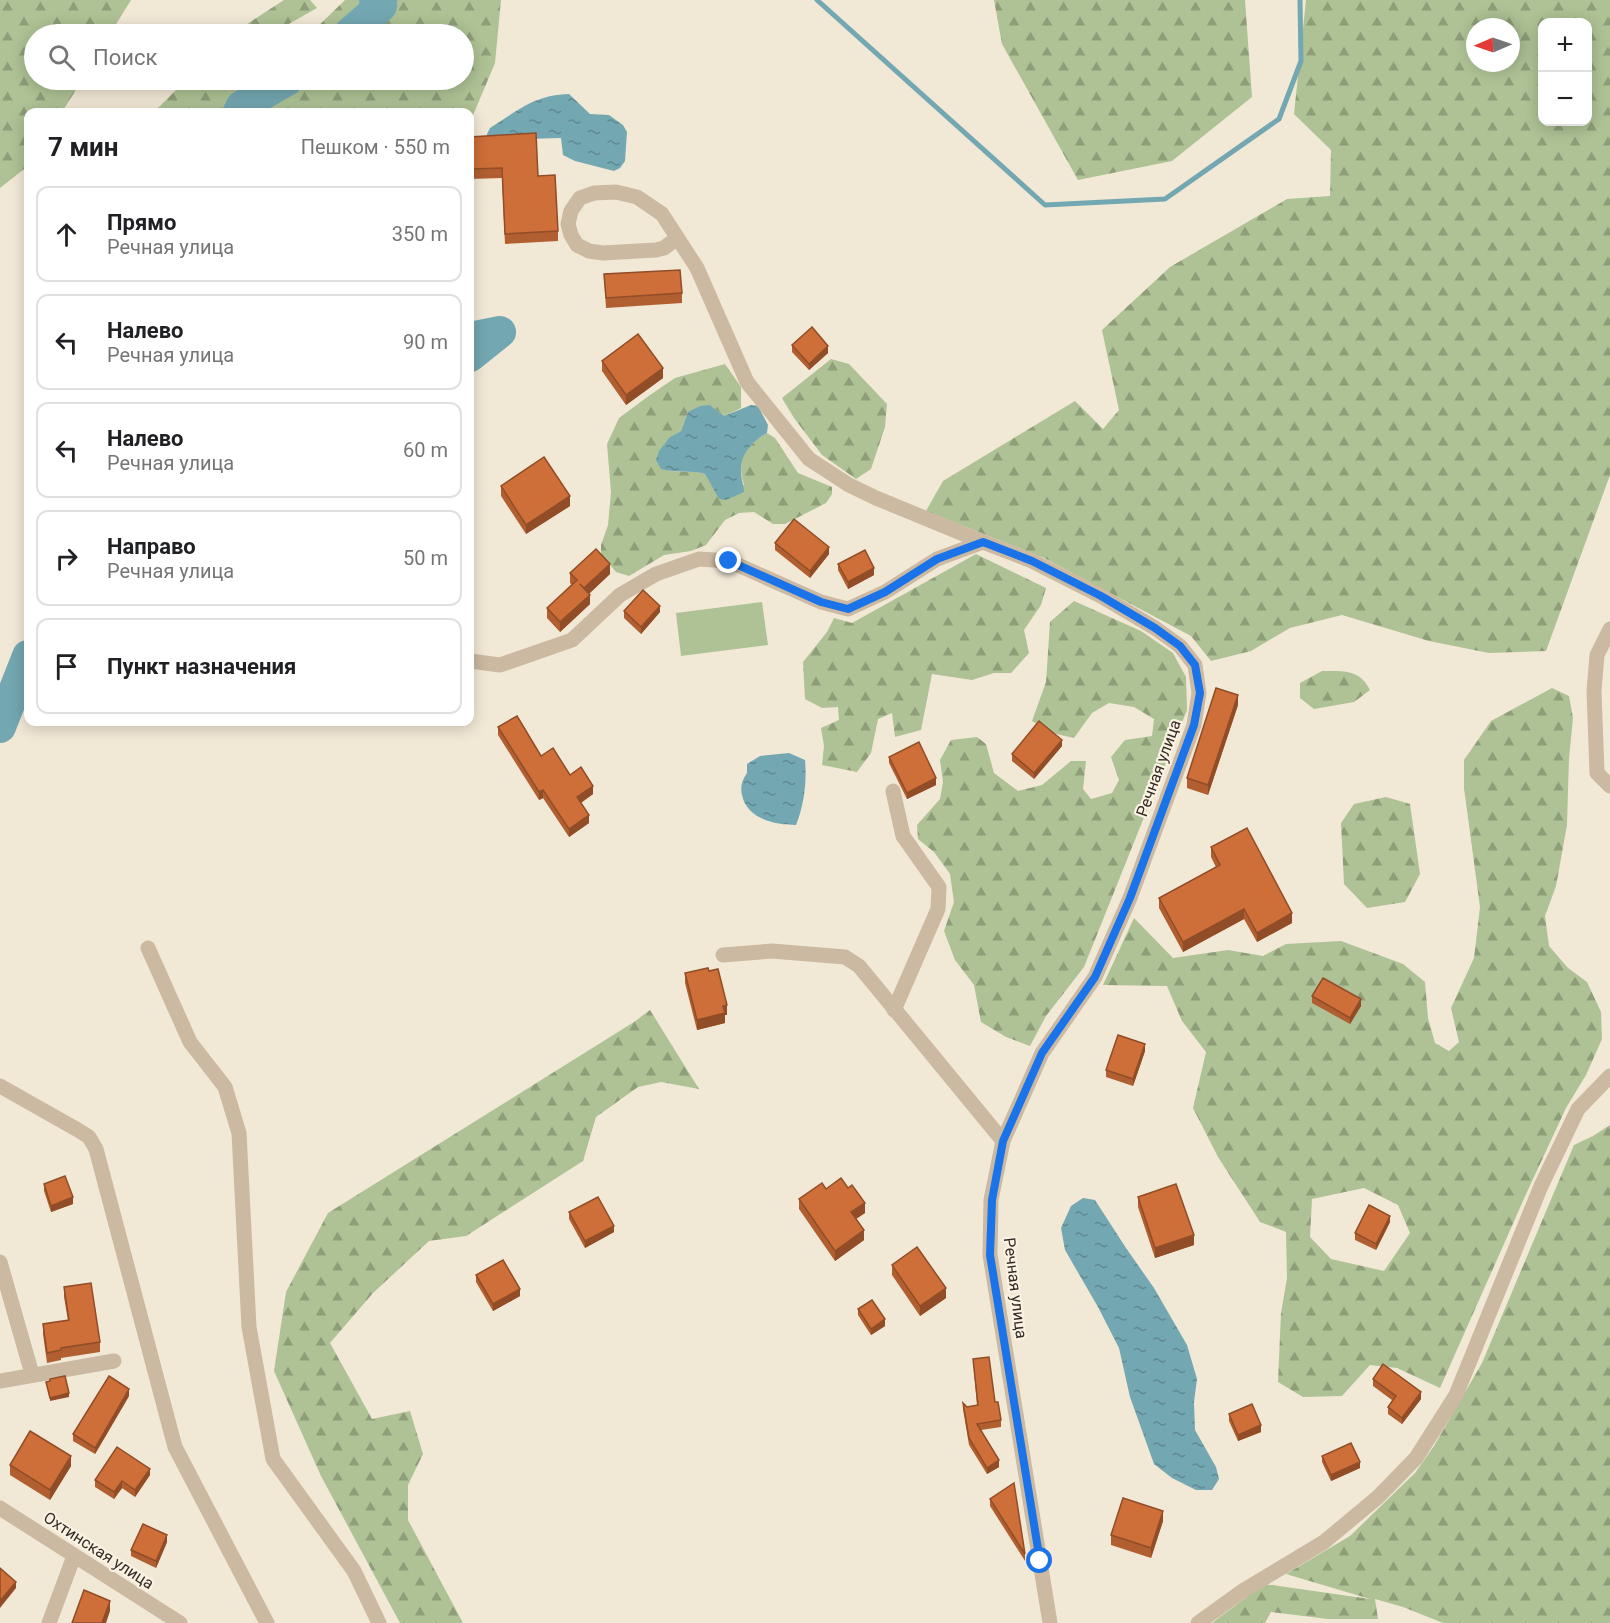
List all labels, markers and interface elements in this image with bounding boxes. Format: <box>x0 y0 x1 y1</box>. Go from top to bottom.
north arrow <box>1466 18 1520 72</box>
map controls <box>1538 18 1592 126</box>
button: + <box>1538 18 1592 72</box>
search box <box>24 24 474 90</box>
icon: search <box>45 41 78 74</box>
text: Поиск <box>93 45 157 70</box>
button: − <box>1538 72 1592 126</box>
text: 7 мин <box>48 132 119 162</box>
text: Пешком · 550 m <box>301 135 450 159</box>
text: Прямо <box>107 210 176 235</box>
icon: ahead <box>50 218 83 251</box>
text: 350 m <box>392 222 448 246</box>
text: Речная улица <box>107 235 234 259</box>
text: Налево <box>107 318 184 343</box>
icon: left <box>50 326 83 359</box>
text: 90 m <box>403 330 448 354</box>
text: Речная улица <box>107 343 234 367</box>
text: Налево <box>107 426 184 451</box>
icon: left <box>50 434 83 467</box>
text: 60 m <box>403 438 448 462</box>
text: Речная улица <box>107 451 234 475</box>
text: Направо <box>107 534 196 559</box>
icon: right <box>50 542 83 575</box>
text: 50 m <box>403 546 448 570</box>
route end <box>715 547 741 573</box>
text: Речная улица <box>107 559 234 583</box>
icon: arrive <box>50 650 83 683</box>
text: Пункт назначения <box>107 654 296 679</box>
street label: Речная улица <box>1132 717 1185 819</box>
street label: Речная улица <box>1000 1236 1031 1340</box>
street label: Охтинская улица <box>40 1508 157 1593</box>
route start <box>1026 1547 1052 1573</box>

